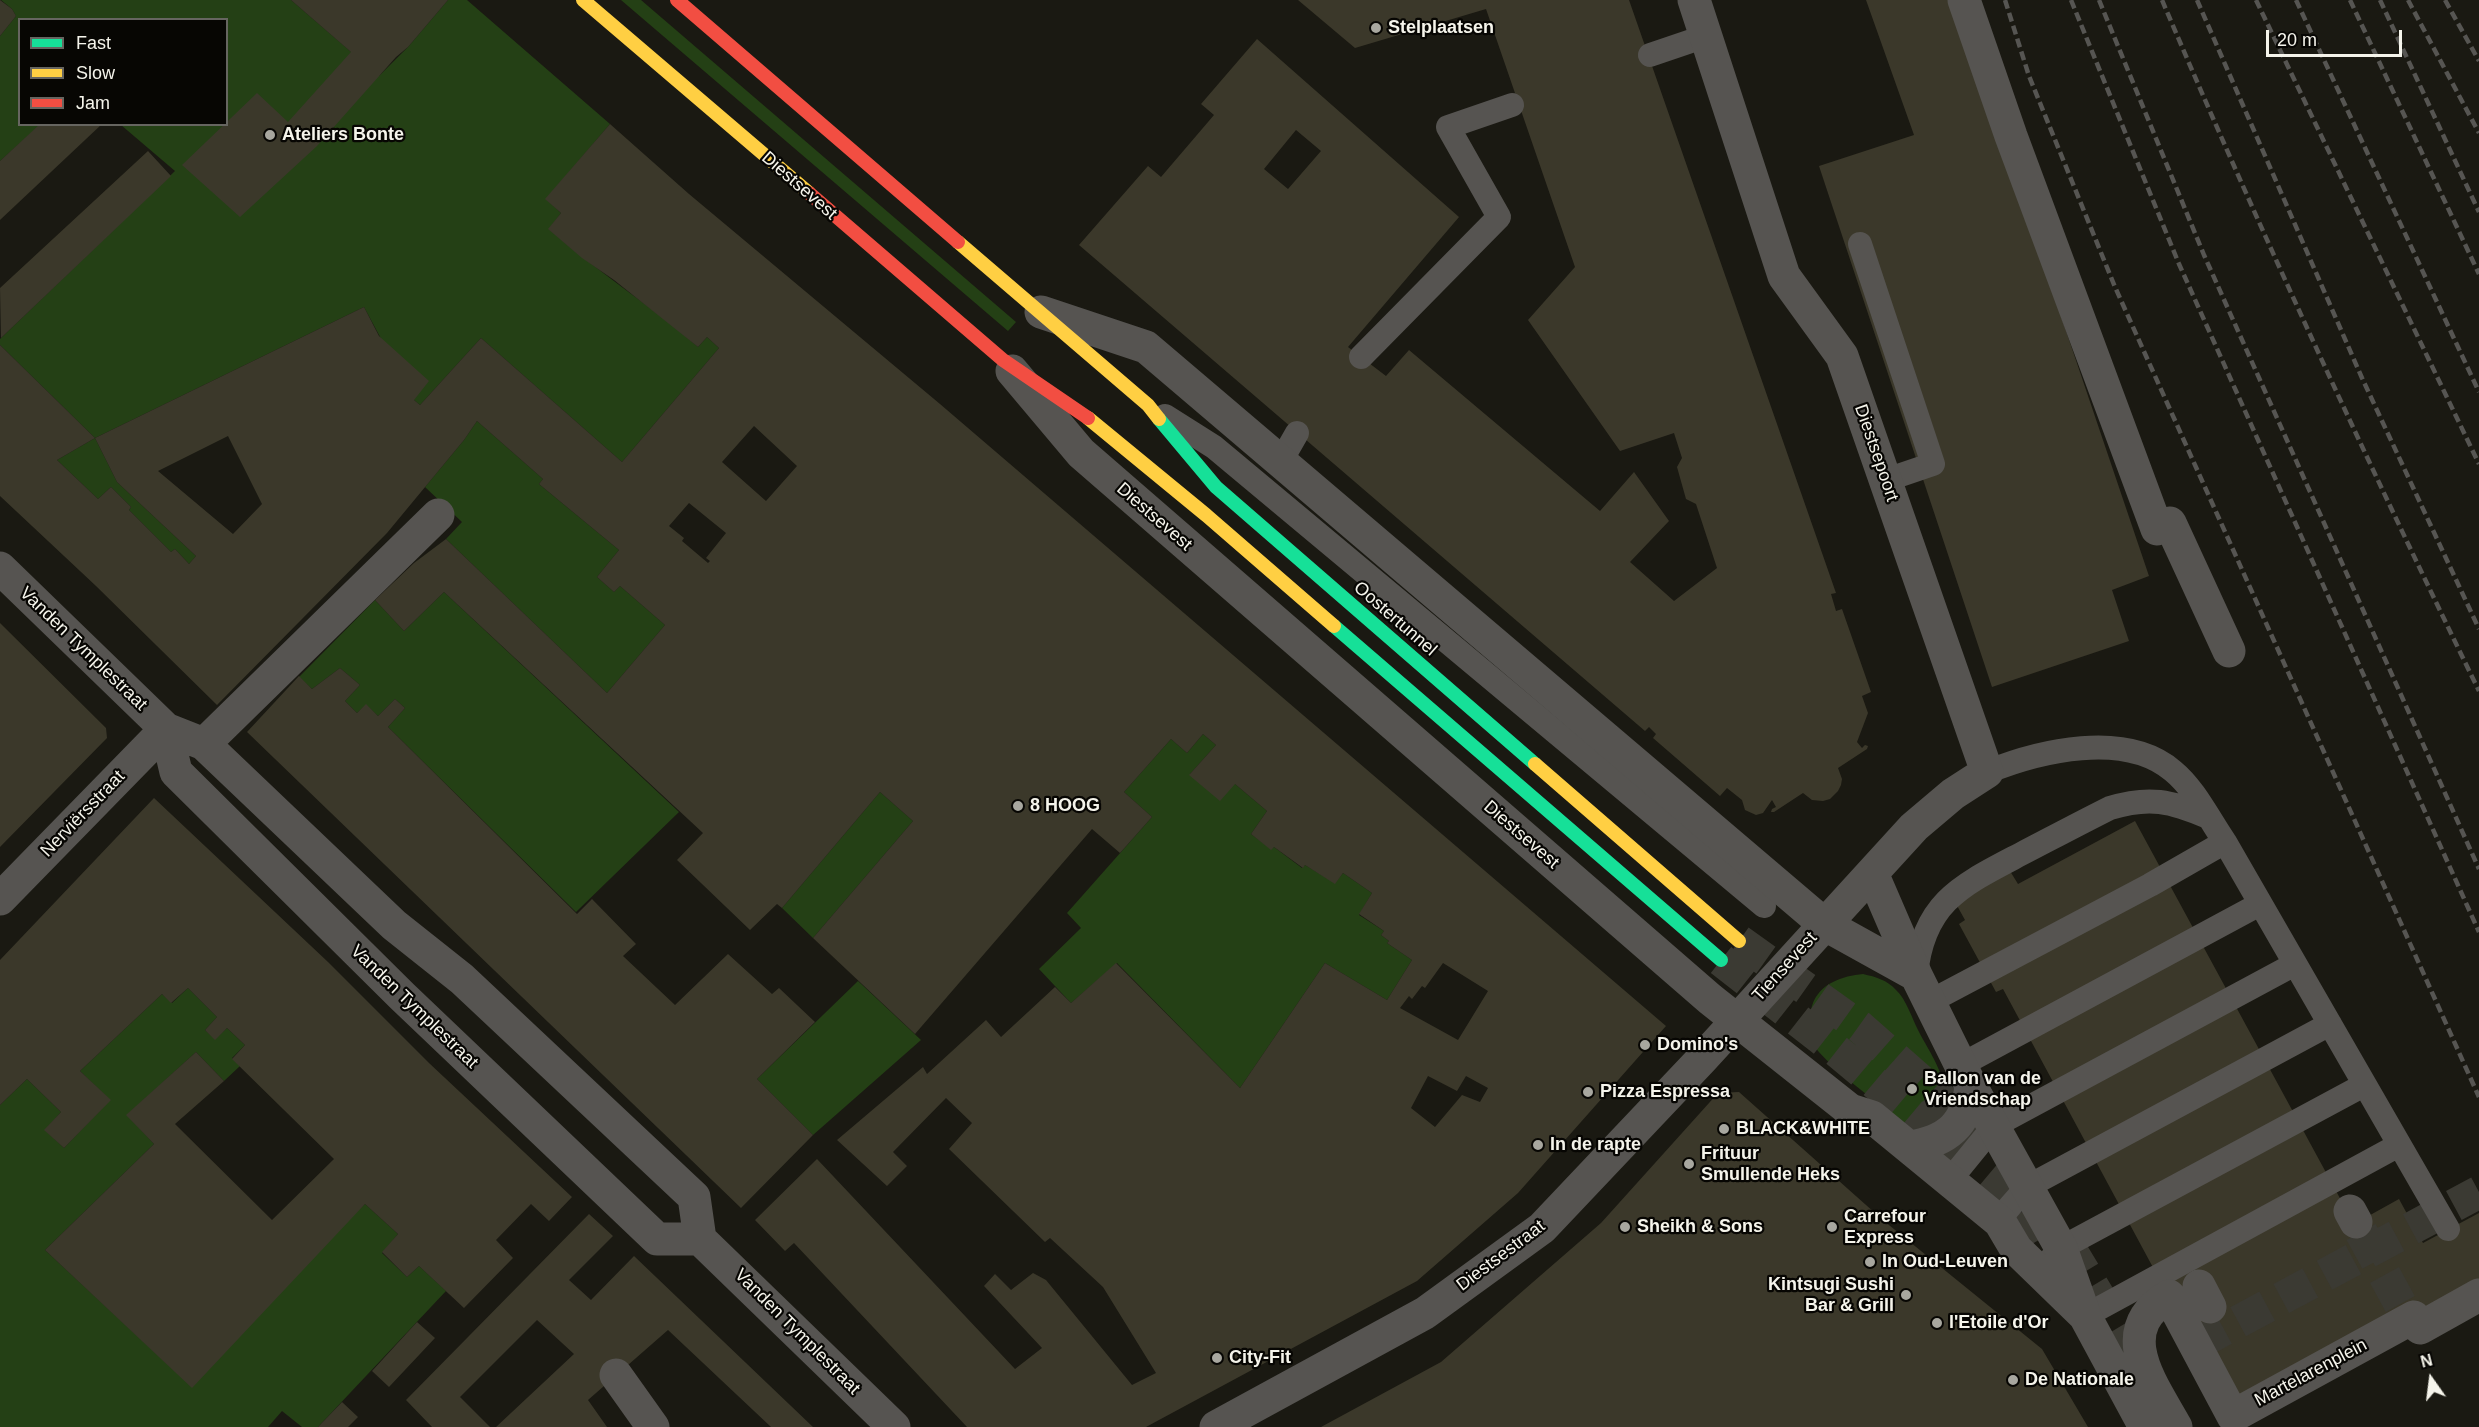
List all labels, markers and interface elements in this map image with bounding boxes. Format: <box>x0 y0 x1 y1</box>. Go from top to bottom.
place label: Stelplaatsen <box>1388 17 1494 39</box>
legend <box>18 18 228 126</box>
scale bar <box>2269 18 2406 56</box>
marker: Stelplaatsen <box>1369 21 1383 35</box>
text: 20 m <box>2277 30 2317 50</box>
text: Fast <box>76 33 111 53</box>
text: Slow <box>76 63 115 83</box>
text: Jam <box>76 93 110 113</box>
place label: Ateliers Bonte <box>282 124 404 146</box>
marker: Ateliers Bonte <box>263 128 277 142</box>
street label: Diestsevest <box>757 147 841 225</box>
street label: Diestsepoort <box>1849 402 1903 504</box>
street label: Diestsevest <box>1112 478 1196 556</box>
street label: Oostertunnel <box>1349 577 1441 661</box>
street label: Vanden Tymplestraat <box>15 583 151 715</box>
street label: Nerviërsstraat <box>36 766 130 862</box>
place label: 8 HOOG <box>1030 795 1100 817</box>
street label: Diestsevest <box>1479 796 1563 874</box>
marker: 8 HOOG <box>1011 799 1025 813</box>
street label: Tiensevest <box>1748 928 1822 1006</box>
street label: Vanden Tymplestraat <box>346 941 482 1073</box>
place label: Domino's <box>1657 1034 1738 1056</box>
marker: Domino's <box>1638 1038 1652 1052</box>
place label: Ballon van de Vriendschap <box>1924 1068 2041 1110</box>
place label: Pizza Espressa <box>1600 1081 1730 1103</box>
marker: Ballon van de Vriendschap <box>1905 1082 1919 1096</box>
marker: Pizza Espressa <box>1581 1085 1595 1099</box>
place label: BLACK&WHITE <box>1736 1118 1870 1140</box>
marker: BLACK&WHITE <box>1717 1122 1731 1136</box>
place label: In de rapte <box>1550 1134 1641 1156</box>
marker: In de rapte <box>1531 1138 1545 1152</box>
place label: Frituur Smullende Heks <box>1701 1143 1840 1186</box>
marker: Frituur Smullende Heks <box>1682 1157 1696 1171</box>
place label: Carrefour Express <box>1844 1206 1926 1248</box>
street label: Diestsestraat <box>1453 1216 1549 1296</box>
place label: Sheikh & Sons <box>1637 1216 1763 1238</box>
marker: Sheikh & Sons <box>1618 1220 1632 1234</box>
marker: Carrefour Express <box>1825 1220 1839 1234</box>
place label: In Oud-Leuven <box>1882 1251 2008 1273</box>
marker: In Oud-Leuven <box>1863 1255 1877 1269</box>
street label: Vanden Tymplestraat <box>730 1265 864 1399</box>
place label: Kintsugi Sushi Bar & Grill <box>1768 1274 1894 1316</box>
marker: Kintsugi Sushi Bar & Grill <box>1899 1288 1913 1302</box>
place label: l'Etoile d'Or <box>1949 1312 2049 1334</box>
marker: l'Etoile d'Or <box>1930 1316 1944 1330</box>
street label: Martelarenplein <box>2251 1334 2371 1412</box>
place label: City-Fit <box>1229 1347 1291 1369</box>
north arrow <box>2401 1349 2461 1409</box>
marker: City-Fit <box>1210 1351 1224 1365</box>
text: N <box>2419 1351 2434 1371</box>
place label: De Nationale <box>2025 1369 2134 1391</box>
marker: De Nationale <box>2006 1373 2020 1387</box>

